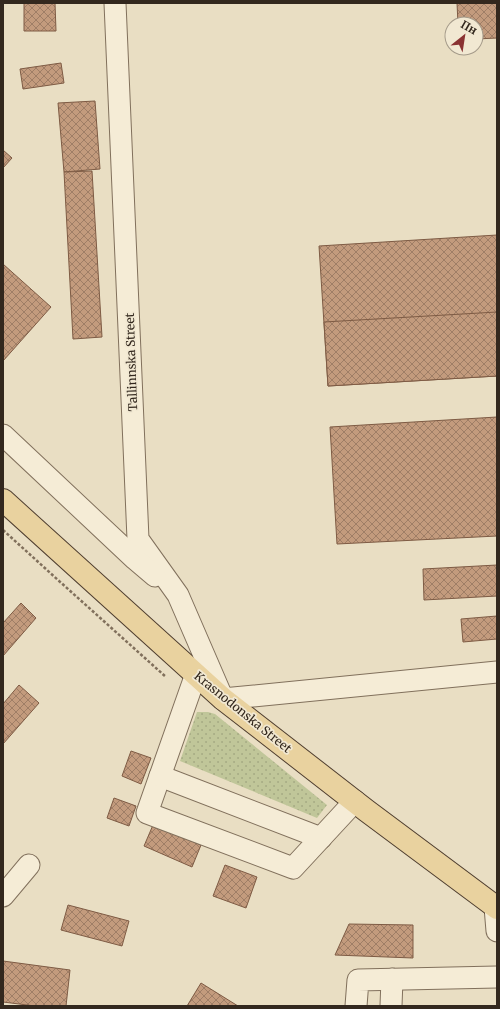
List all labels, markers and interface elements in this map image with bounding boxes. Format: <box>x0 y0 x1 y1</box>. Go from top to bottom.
north arrow <box>444 16 484 56</box>
text: Пн <box>458 17 480 38</box>
street label: Tallinnska Street <box>122 312 140 412</box>
street label: Krasnodonska Street <box>191 668 295 756</box>

